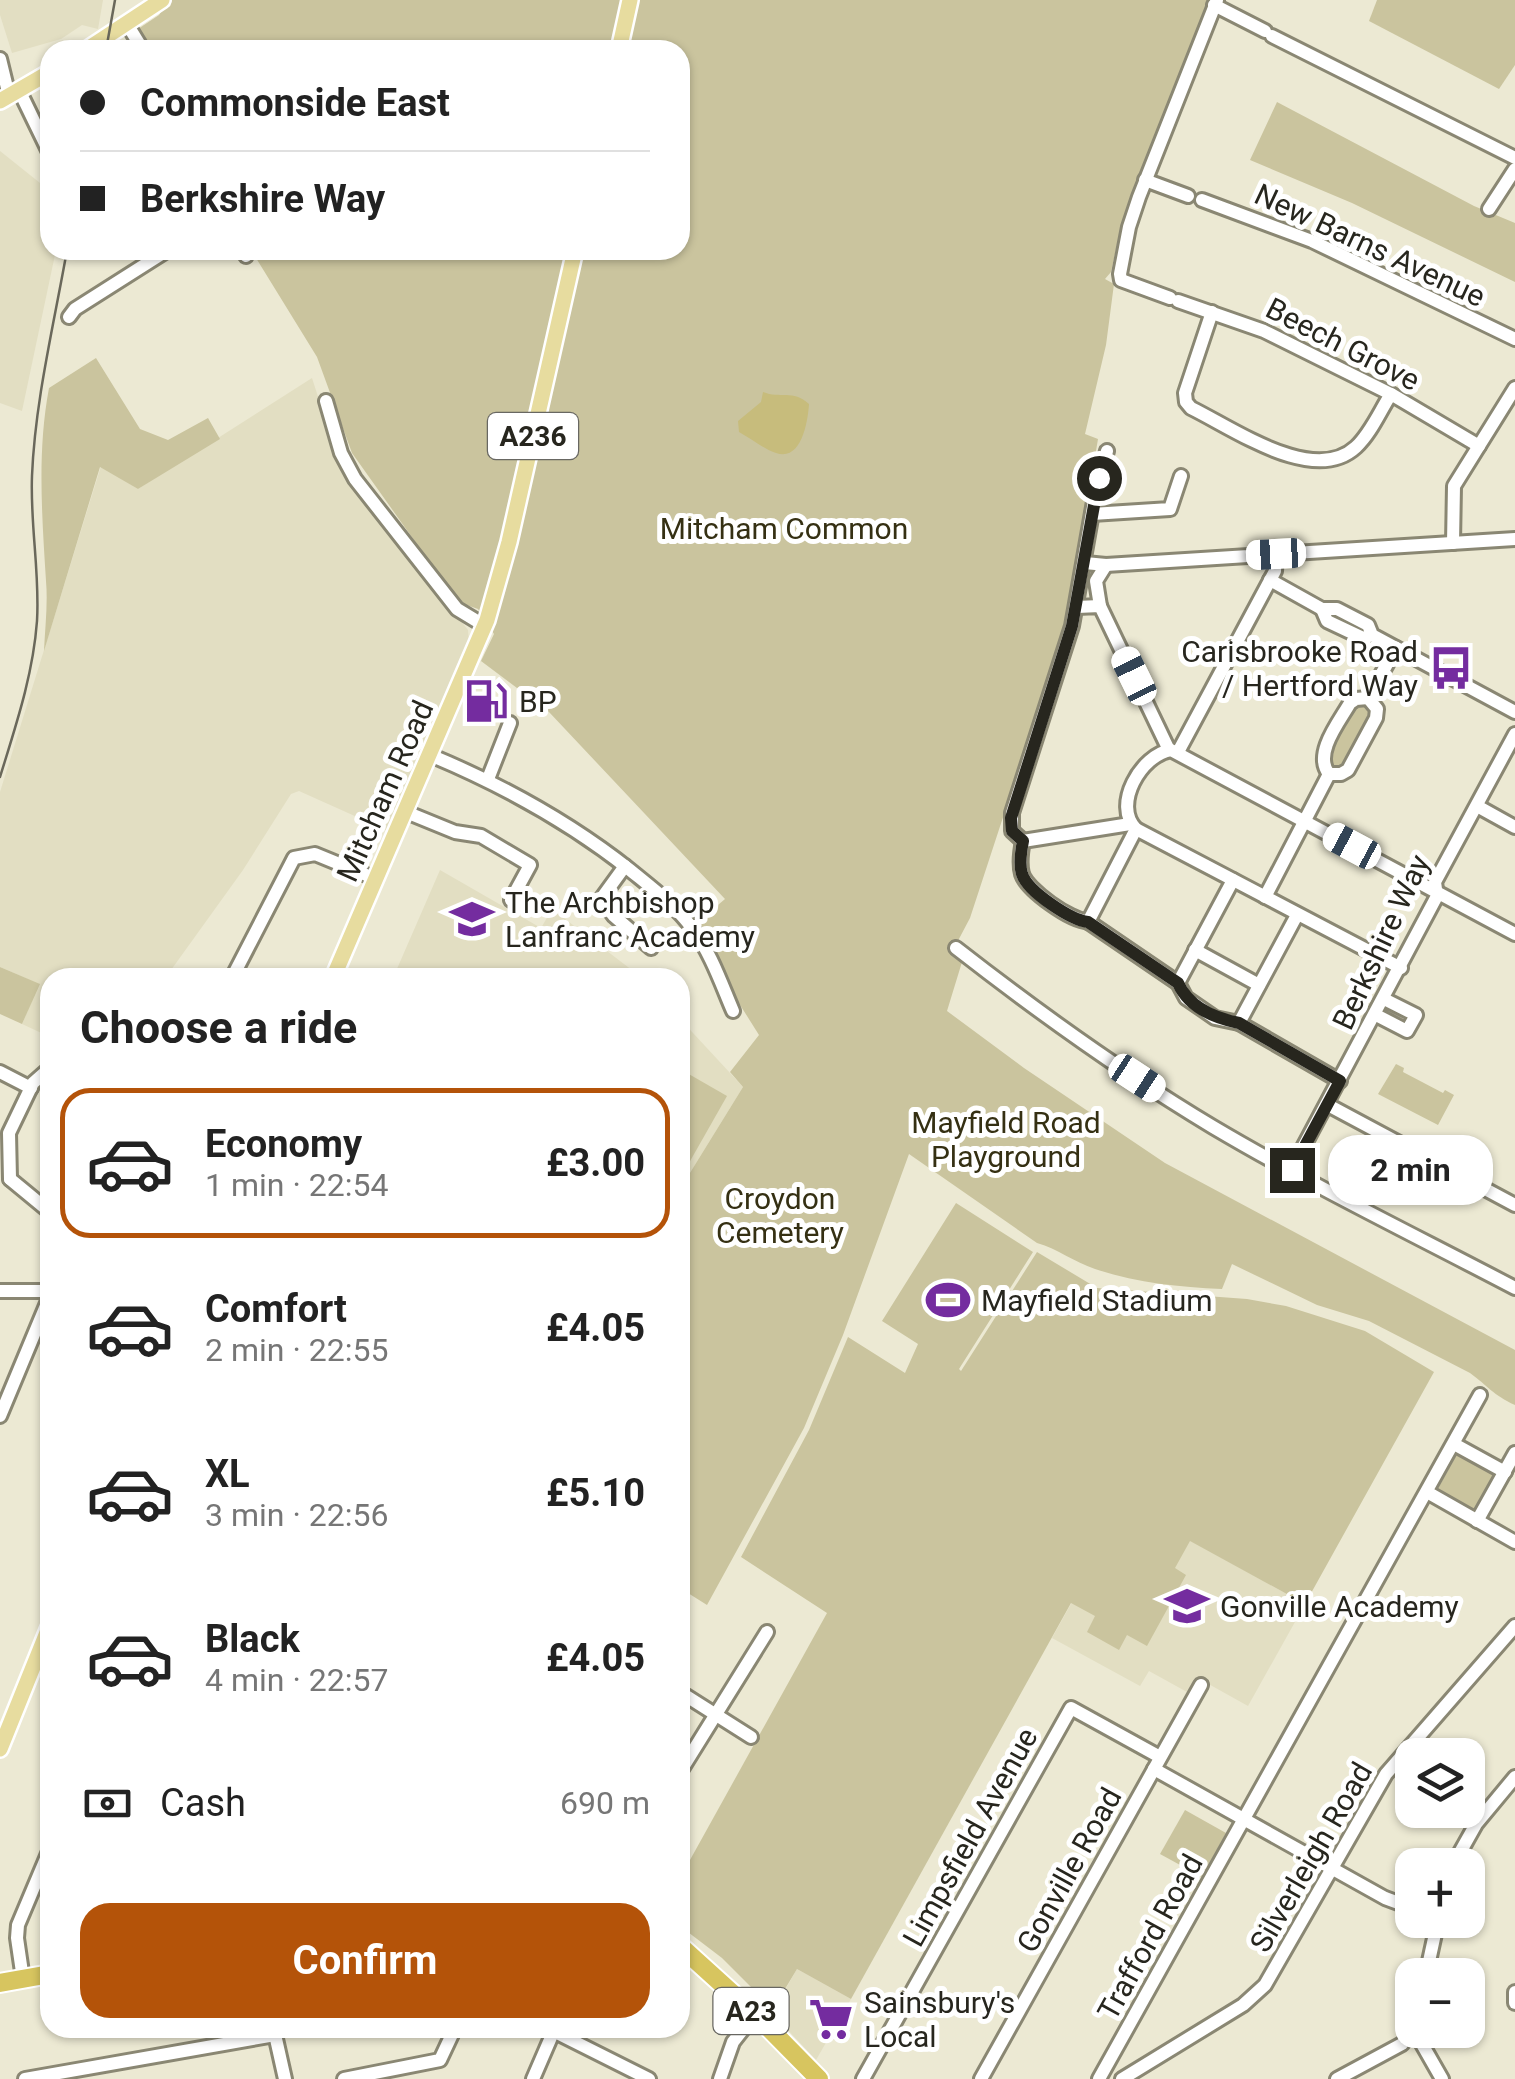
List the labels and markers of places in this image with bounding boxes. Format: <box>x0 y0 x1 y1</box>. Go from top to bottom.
place label: Carisbrooke Road / Hertford Way <box>1181 634 1418 703</box>
bus stop icon: Carisbrooke Road / Hertford Way <box>1427 644 1475 692</box>
fuel station icon: BP <box>462 677 510 725</box>
place label: BP <box>519 684 557 719</box>
place label: The Archbishop Lanfranc Academy <box>505 885 755 954</box>
school or university icon: The Archbishop Lanfranc Academy <box>448 895 496 943</box>
sports icon: Mayfield Stadium <box>924 1276 972 1324</box>
place label: Mayfield Stadium <box>981 1283 1213 1318</box>
school or university icon: Gonville Academy <box>1163 1582 1211 1630</box>
place label: Gonville Academy <box>1220 1589 1459 1624</box>
place label: Sainsbury's Local <box>864 1985 1015 2054</box>
supermarket icon: Sainsbury's Local <box>807 1995 855 2043</box>

